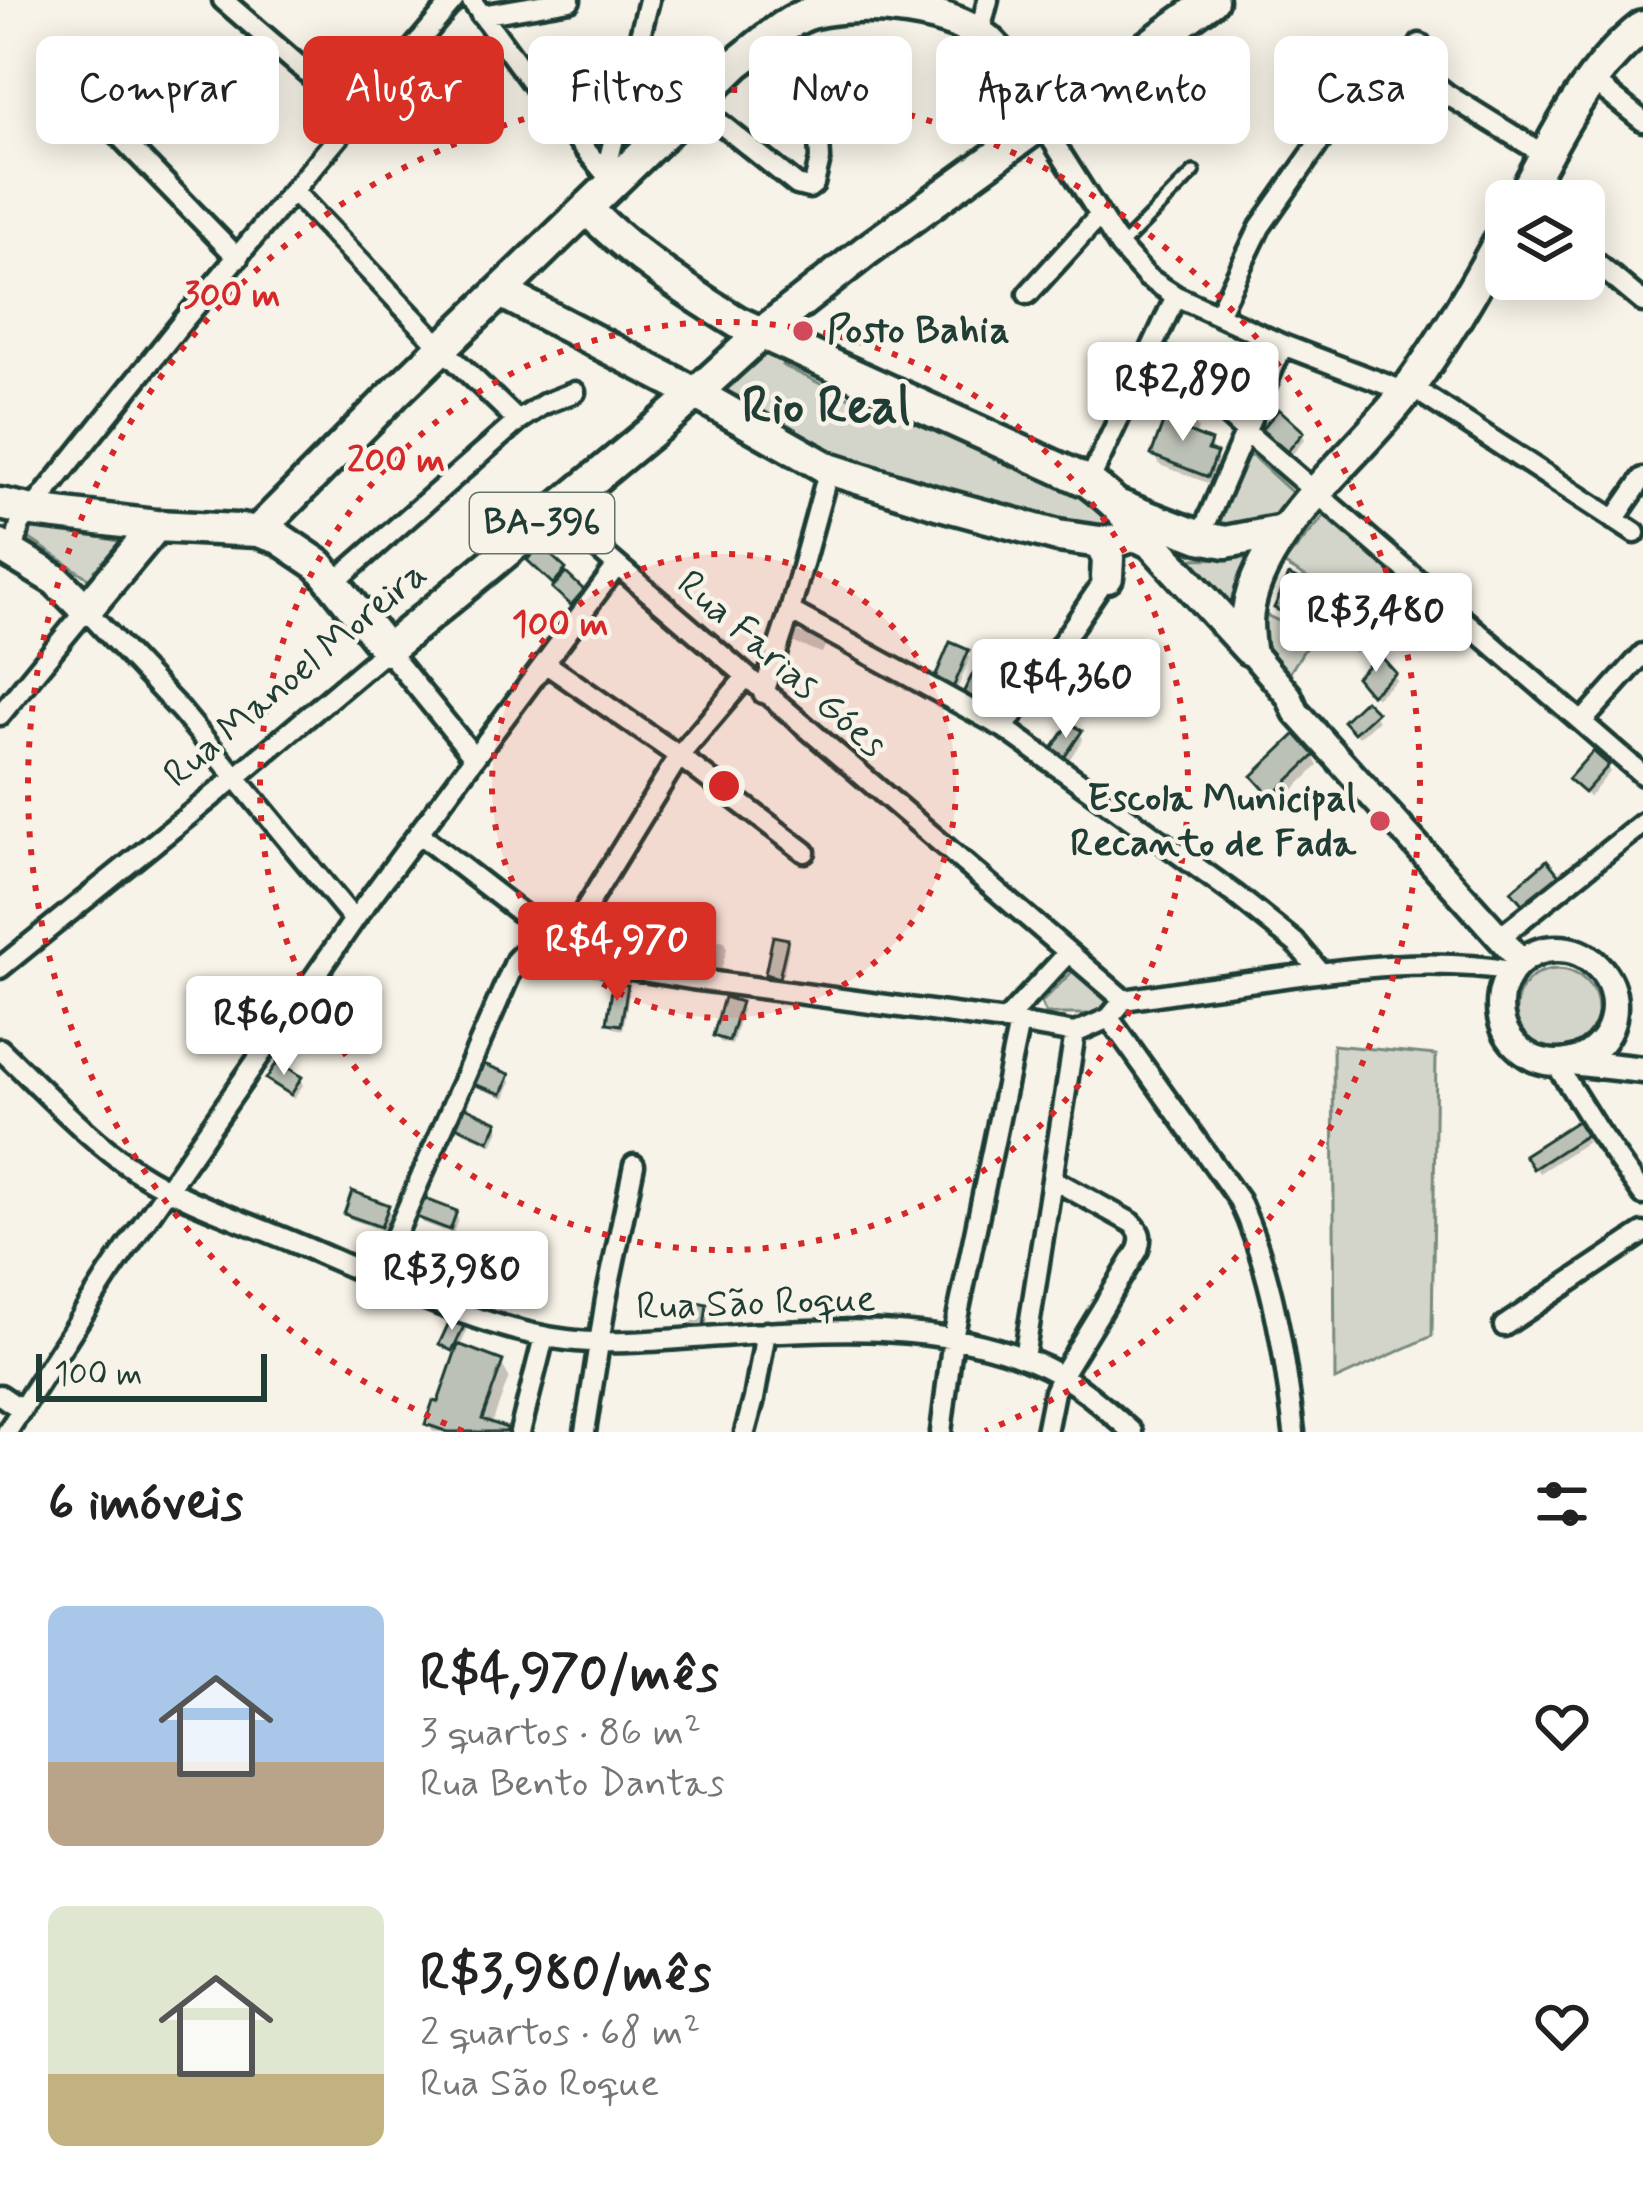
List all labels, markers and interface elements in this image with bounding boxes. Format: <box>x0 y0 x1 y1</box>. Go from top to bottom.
chip: Comprar <box>36 36 279 144</box>
chip: Alugar <box>303 36 504 144</box>
chip: Filtros <box>528 36 725 144</box>
chip: Novo <box>749 36 912 144</box>
chip: Apartamento <box>936 36 1250 144</box>
chip: Casa <box>1274 36 1448 144</box>
map controls <box>1485 180 1605 300</box>
button: layers <box>1485 180 1605 300</box>
text: 300 m <box>184 273 280 320</box>
place label: Posto Bahia <box>827 306 1010 357</box>
marker: Posto Bahia <box>790 318 816 344</box>
pin: R$2,890 <box>1072 342 1294 444</box>
text: R$2,890 <box>1115 355 1251 406</box>
district label: Rio Real <box>742 375 910 441</box>
text: 200 m <box>347 438 445 485</box>
road number: BA-396 <box>470 493 614 553</box>
street label: Rua Manoel Moreira <box>154 550 438 800</box>
street label: Rua Farias Góes <box>665 560 897 770</box>
pin: R$3,480 <box>1265 573 1487 675</box>
text: R$3,480 <box>1307 586 1445 637</box>
text: 100 m <box>512 602 608 649</box>
pin: R$4,360 <box>955 639 1177 741</box>
text: R$4,360 <box>999 652 1133 703</box>
centre of rings <box>703 765 745 807</box>
place label: Escola Municipal Recanto de Fada <box>1070 774 1358 870</box>
marker: Escola Municipal Recanto de Fada <box>1367 808 1393 834</box>
pin: R$4,970 <box>506 902 728 1004</box>
text: R$4,970 <box>545 915 689 966</box>
pin: R$6,000 <box>173 976 395 1078</box>
text: R$6,000 <box>213 989 355 1040</box>
pin: R$3,980 <box>341 1231 563 1333</box>
text: R$3,980 <box>383 1244 521 1295</box>
street label: Rua São Roque <box>636 1274 876 1334</box>
scale bar <box>36 1348 267 1401</box>
text: 100 m <box>54 1353 143 1397</box>
text: 6 imóveis <box>48 1471 243 1537</box>
icon: filters <box>1529 1471 1595 1537</box>
text: R$4,970/mês <box>420 1642 719 1708</box>
icon: home <box>144 1654 288 1798</box>
icon: heart <box>1529 1693 1595 1759</box>
text: 3 quartos · 86 m² <box>420 1708 701 1759</box>
text: Rua Bento Dantas <box>420 1759 724 1810</box>
text: R$3,980/mês <box>420 1942 711 2008</box>
icon: home <box>144 1954 288 2098</box>
icon: heart <box>1529 1993 1595 2059</box>
text: 2 quartos · 68 m² <box>420 2008 700 2059</box>
text: Rua São Roque <box>420 2059 659 2110</box>

